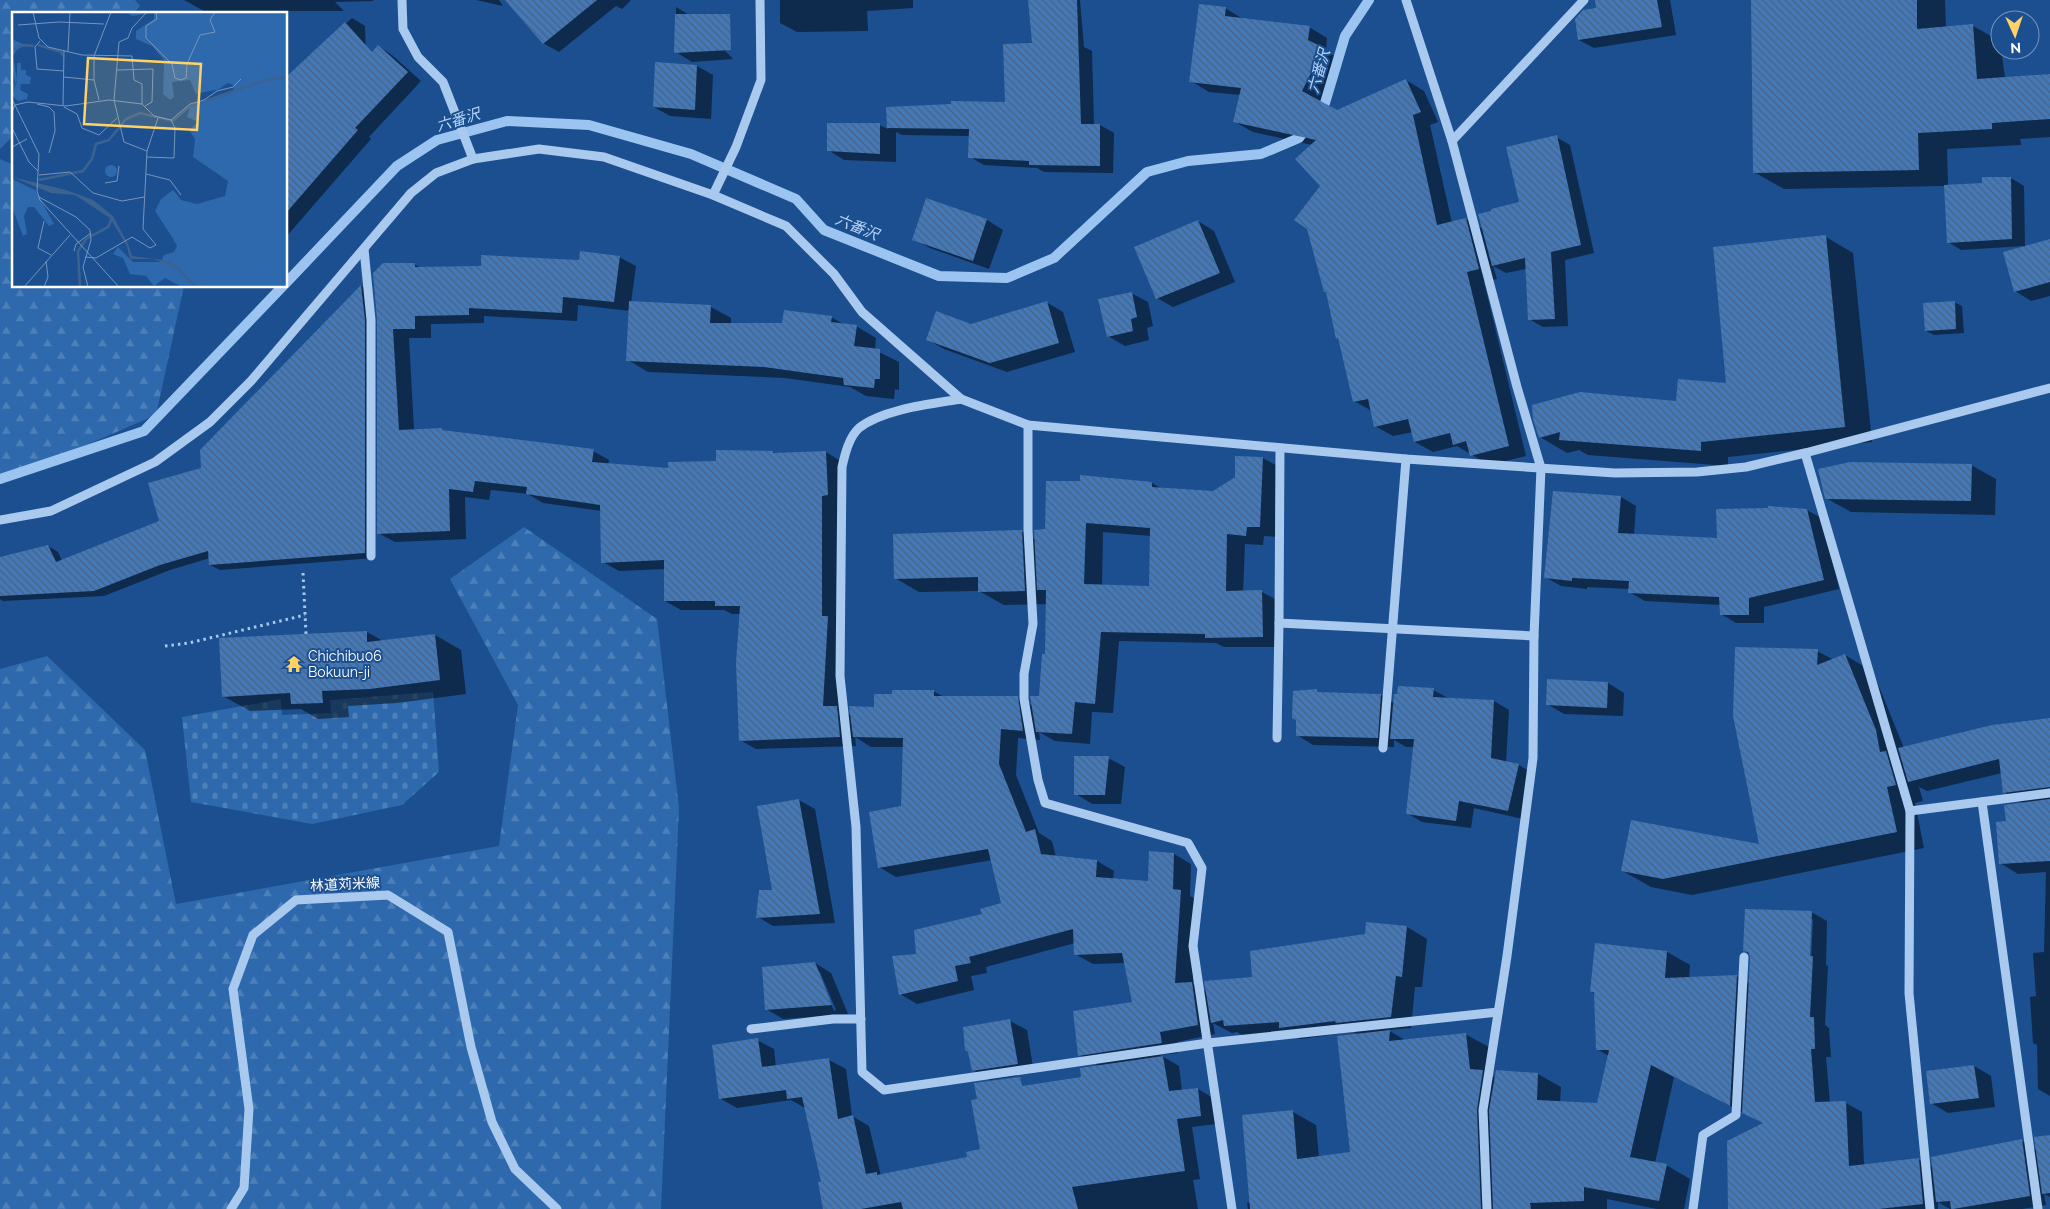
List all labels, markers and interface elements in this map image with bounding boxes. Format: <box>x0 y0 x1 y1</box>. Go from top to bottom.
north arrow <box>1990 10 2040 60</box>
inset map <box>12 12 288 288</box>
text: N <box>2010 40 2021 56</box>
water label: 六番沢 <box>1304 45 1334 95</box>
water label: 六番沢 <box>434 104 484 135</box>
water label: 六番沢 <box>833 210 883 245</box>
place label: Chichibu06 Bokuun-ji <box>308 648 382 680</box>
temple icon: Chichibu06 Bokuun-ji <box>284 654 304 674</box>
street label: 林道苅米線 <box>310 874 380 894</box>

